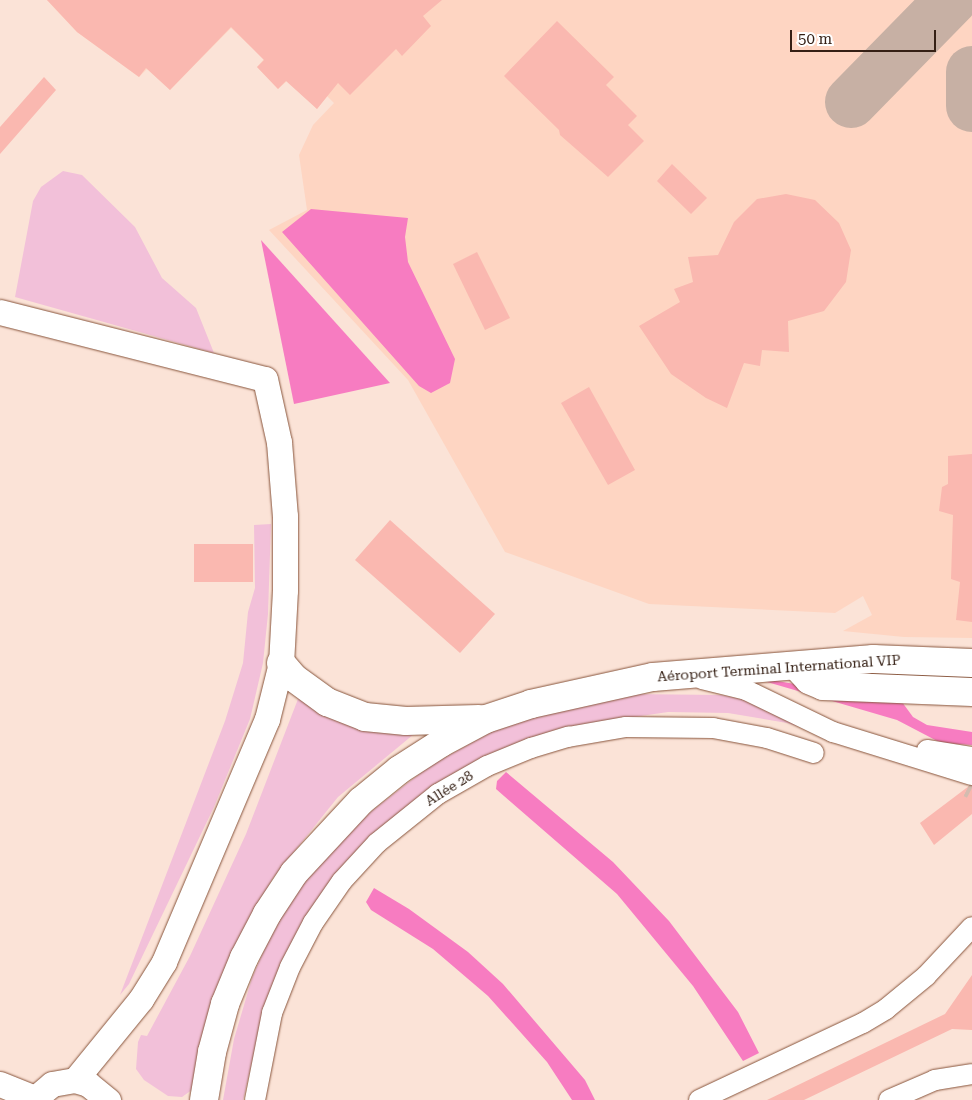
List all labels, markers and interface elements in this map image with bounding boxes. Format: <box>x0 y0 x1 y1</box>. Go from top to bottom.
scale bar <box>792 20 938 52</box>
text: 50 m <box>798 30 832 48</box>
street label: Aéroport Terminal International VIP <box>657 651 901 685</box>
street label: Allée 28 <box>422 767 476 809</box>

